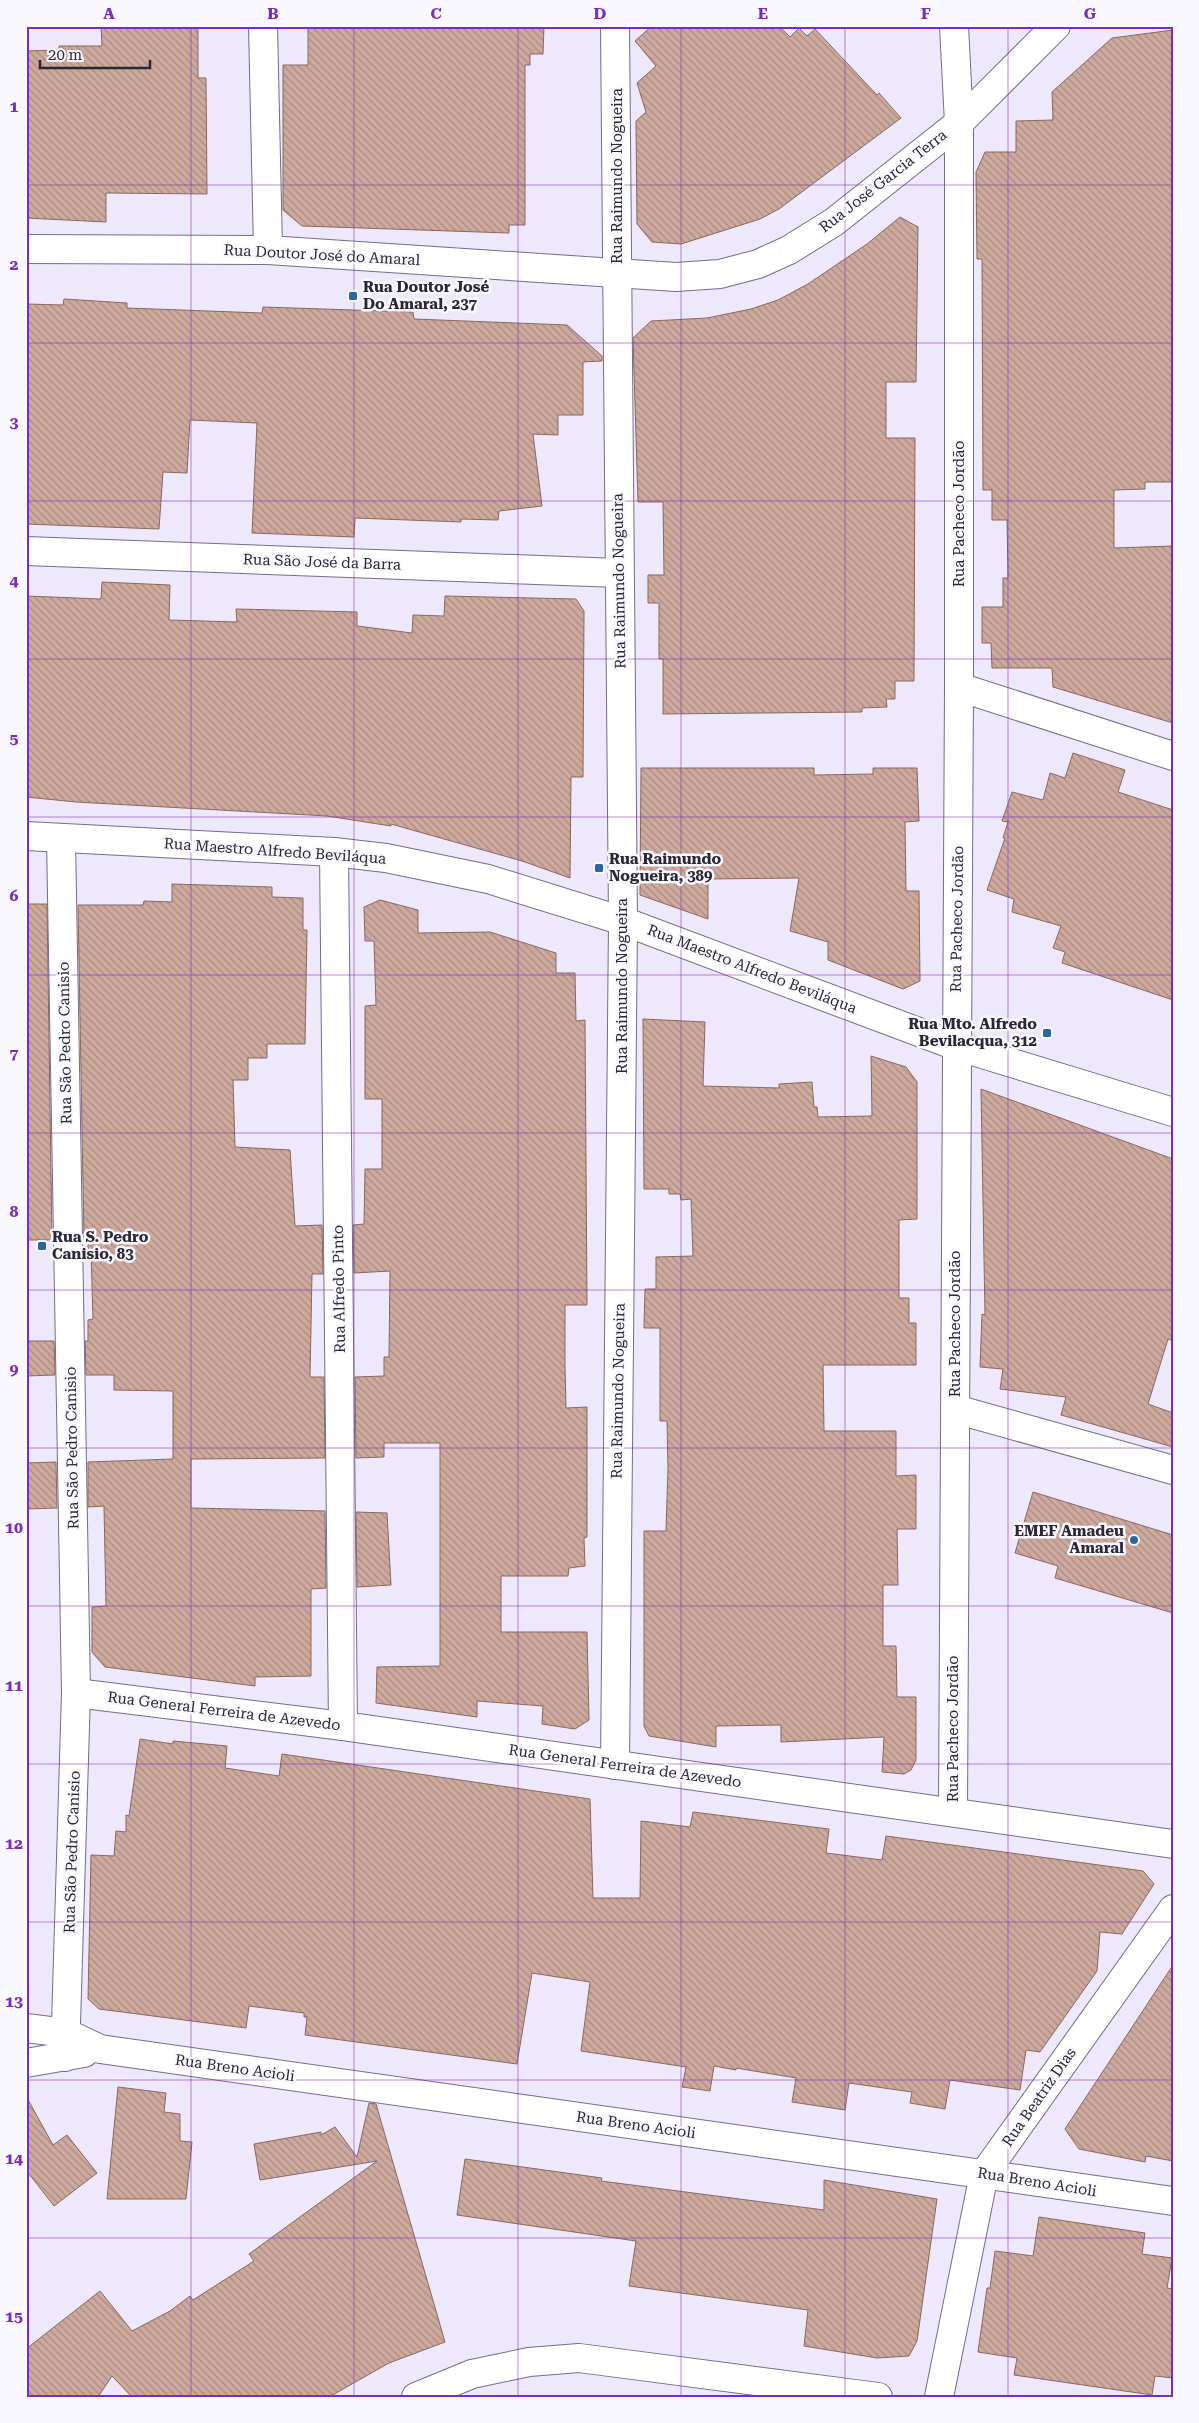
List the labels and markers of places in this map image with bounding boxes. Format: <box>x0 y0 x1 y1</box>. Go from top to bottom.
place label: Rua Doutor José Do Amaral, 237 <box>363 278 489 313</box>
marker: Rua Doutor José Do Amaral, 237 <box>347 290 359 302</box>
place label: Rua Raimundo Nogueira, 389 <box>609 850 722 885</box>
marker: Rua Raimundo Nogueira, 389 <box>593 862 605 874</box>
place label: Rua Mto. Alfredo Bevilacqua, 312 <box>908 1015 1037 1050</box>
marker: Rua Mto. Alfredo Bevilacqua, 312 <box>1041 1027 1053 1039</box>
place label: Rua S. Pedro Canisio, 83 <box>52 1228 149 1263</box>
marker: Rua S. Pedro Canisio, 83 <box>36 1240 48 1252</box>
place label: EMEF Amadeu Amaral <box>1014 1522 1124 1557</box>
marker: EMEF Amadeu Amaral <box>1128 1534 1140 1546</box>

